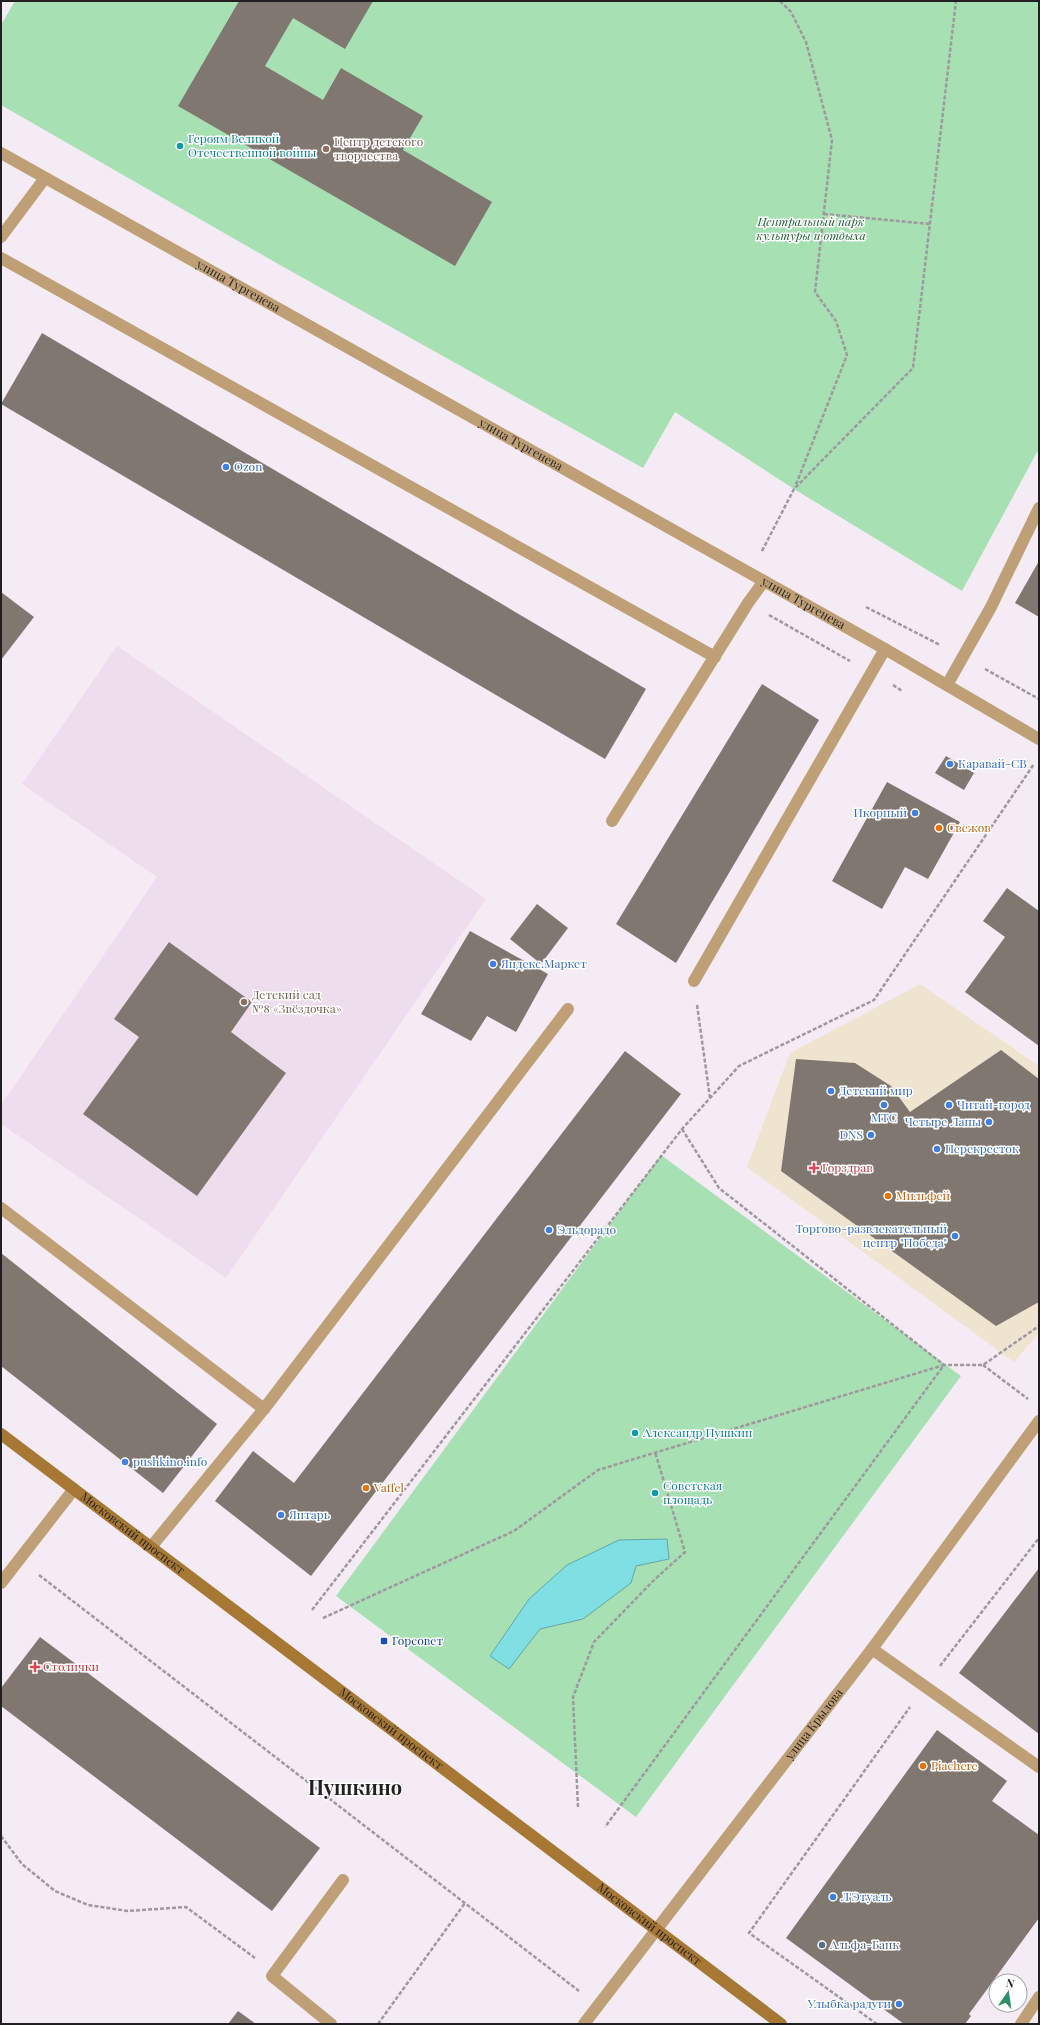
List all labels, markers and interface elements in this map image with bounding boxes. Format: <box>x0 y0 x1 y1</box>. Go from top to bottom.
place label: Героям Великой Отечественной войны <box>188 130 316 160</box>
place label: Центр детского творчества <box>334 133 424 163</box>
marker: Героям Великой Отечественной войны <box>175 141 185 151</box>
marker: Центр детского творчества <box>321 144 331 154</box>
park label: Центральный парк культуры и отдыха <box>756 213 866 243</box>
street label: улица Тургенева <box>193 255 283 315</box>
street label: улица Тургенева <box>476 413 566 474</box>
place label: Ozon <box>234 458 262 474</box>
marker: Ozon <box>221 462 231 472</box>
street label: улица Тургенева <box>758 572 849 632</box>
place label: Каравай-СВ <box>958 755 1027 771</box>
marker: Каравай-СВ <box>945 759 955 769</box>
place label: Икорный <box>854 804 907 820</box>
marker: Икорный <box>910 808 920 818</box>
place label: Свежов <box>947 819 991 835</box>
marker: Свежов <box>934 823 944 833</box>
place label: Яндекс.Маркет <box>500 955 587 971</box>
marker: Яндекс.Маркет <box>488 959 498 969</box>
place label: Детский сад №8 «Звёздочка» <box>252 986 342 1016</box>
marker: Детский сад №8 «Звёздочка» <box>239 997 249 1007</box>
place label: Детский мир <box>839 1082 913 1098</box>
marker: Детский мир <box>826 1086 836 1096</box>
place label: Читай-город <box>957 1096 1031 1112</box>
marker: МТС <box>879 1100 889 1110</box>
marker: Читай-город <box>944 1100 954 1110</box>
place label: МТС <box>871 1109 897 1125</box>
place label: Четыре Лапы <box>905 1113 981 1129</box>
marker: Четыре Лапы <box>984 1117 994 1127</box>
place label: DNS <box>839 1126 863 1142</box>
marker: DNS <box>866 1130 876 1140</box>
place label: Перекресток <box>945 1140 1019 1156</box>
marker: Перекресток <box>932 1144 942 1154</box>
place label: Горздрав <box>822 1159 873 1175</box>
marker: Горздрав <box>809 1163 819 1173</box>
place label: Мильфей <box>896 1187 951 1203</box>
marker: Мильфей <box>883 1191 893 1201</box>
place label: Торгово-развлекательный центр "Победа" <box>795 1220 947 1250</box>
place label: Эльдорадо <box>557 1221 617 1237</box>
marker: Эльдорадо <box>544 1225 554 1235</box>
marker: Торгово-развлекательный центр "Победа" <box>950 1231 960 1241</box>
place label: Александр Пушкин <box>642 1424 752 1440</box>
marker: Александр Пушкин <box>630 1428 640 1438</box>
place label: pushkino.info <box>133 1453 208 1469</box>
marker: pushkino.info <box>120 1457 130 1467</box>
place label: Советская площадь <box>663 1477 723 1507</box>
place label: Vaffel <box>373 1479 405 1495</box>
marker: Vaffel <box>361 1483 371 1493</box>
street label: Московский проспект <box>78 1488 189 1578</box>
marker: Советская площадь <box>650 1488 660 1498</box>
place label: Янтарь <box>288 1506 330 1522</box>
marker: Янтарь <box>276 1510 286 1520</box>
place label: Горсовет <box>392 1632 443 1648</box>
marker: Горсовет <box>379 1636 389 1646</box>
place label: Столички <box>43 1658 100 1674</box>
marker: Столички <box>30 1662 40 1672</box>
street label: Московский проспект <box>336 1684 447 1773</box>
street label: улица Крылова <box>780 1685 846 1763</box>
place label: Piachere <box>931 1757 978 1773</box>
marker: Piachere <box>918 1761 928 1771</box>
district label: Пушкино <box>308 1773 402 1800</box>
street label: Московский проспект <box>595 1879 706 1969</box>
place label: Л'Этуаль <box>840 1888 891 1904</box>
marker: Л'Этуаль <box>828 1892 838 1902</box>
place label: Альфа-Банк <box>829 1936 899 1952</box>
marker: Альфа-Банк <box>817 1940 827 1950</box>
north arrow <box>988 1973 1028 2013</box>
text: N <box>1005 1975 1016 1991</box>
place label: Улыбка радуги <box>807 1995 891 2011</box>
marker: Улыбка радуги <box>894 1999 904 2009</box>

